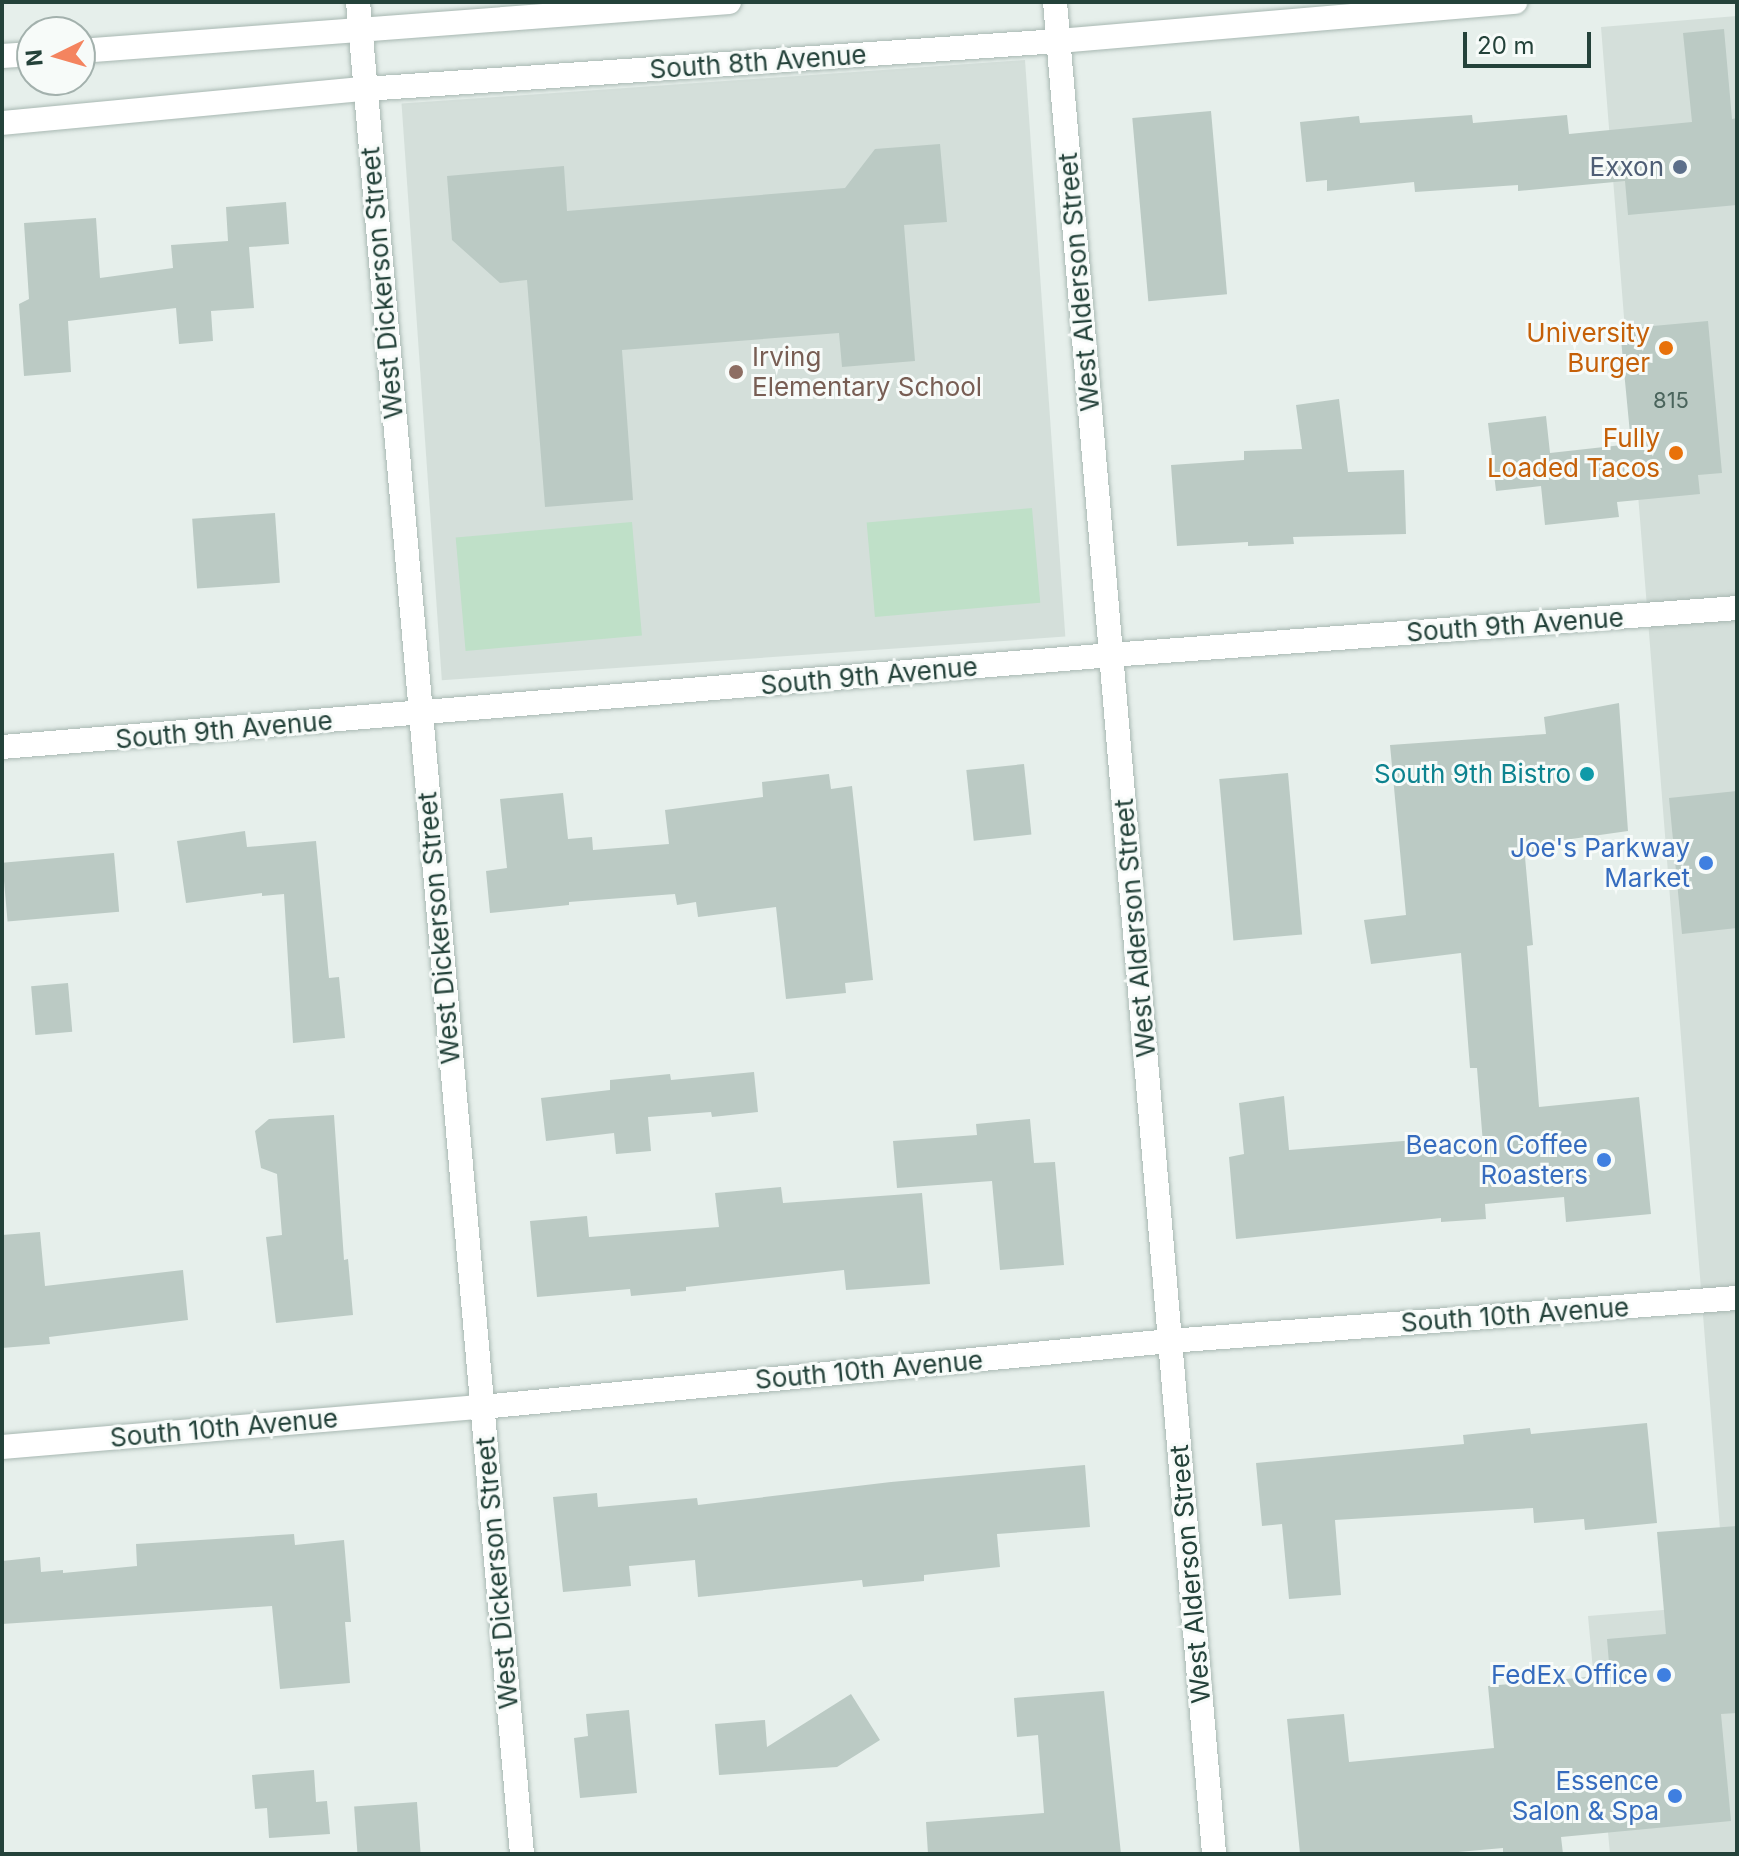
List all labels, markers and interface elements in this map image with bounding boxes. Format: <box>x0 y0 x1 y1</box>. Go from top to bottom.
north arrow <box>16 16 96 96</box>
scale bar <box>1467 16 1595 66</box>
text: 20 m <box>1477 31 1535 60</box>
street label: South 8th Avenue <box>648 39 868 85</box>
text: N <box>20 48 48 67</box>
street label: West Dickerson Street <box>355 146 409 420</box>
street label: West Alderson Street <box>1052 151 1106 413</box>
place label: Exxon <box>1590 151 1664 183</box>
marker: Exxon <box>1671 158 1689 176</box>
place label: University Burger <box>1526 317 1650 378</box>
marker: University Burger <box>1657 339 1675 357</box>
place label: Irving Elementary School <box>752 341 982 402</box>
marker: Irving Elementary School <box>727 363 745 381</box>
house number: 815 <box>1653 388 1689 414</box>
place label: Fully Loaded Tacos <box>1487 422 1660 484</box>
marker: Fully Loaded Tacos <box>1667 444 1685 462</box>
street label: South 9th Avenue <box>1405 602 1625 648</box>
street label: South 9th Avenue <box>759 651 979 701</box>
street label: South 9th Avenue <box>114 705 334 755</box>
place label: South 9th Bistro <box>1374 758 1571 790</box>
marker: South 9th Bistro <box>1578 765 1596 783</box>
street label: West Dickerson Street <box>412 791 466 1065</box>
street label: West Alderson Street <box>1108 797 1162 1059</box>
place label: Joe's Parkway Market <box>1510 832 1690 894</box>
marker: Joe's Parkway Market <box>1697 854 1715 872</box>
place label: Beacon Coffee Roasters <box>1405 1129 1588 1190</box>
marker: Beacon Coffee Roasters <box>1595 1151 1613 1169</box>
street label: South 10th Avenue <box>1400 1291 1630 1339</box>
street label: South 10th Avenue <box>754 1344 984 1396</box>
street label: South 10th Avenue <box>109 1402 339 1454</box>
street label: West Dickerson Street <box>470 1436 524 1710</box>
street label: West Alderson Street <box>1163 1443 1217 1705</box>
place label: FedEx Office <box>1491 1659 1648 1691</box>
marker: FedEx Office <box>1655 1666 1673 1684</box>
place label: Essence Salon & Spa <box>1512 1765 1659 1826</box>
marker: Essence Salon & Spa <box>1666 1787 1684 1805</box>

